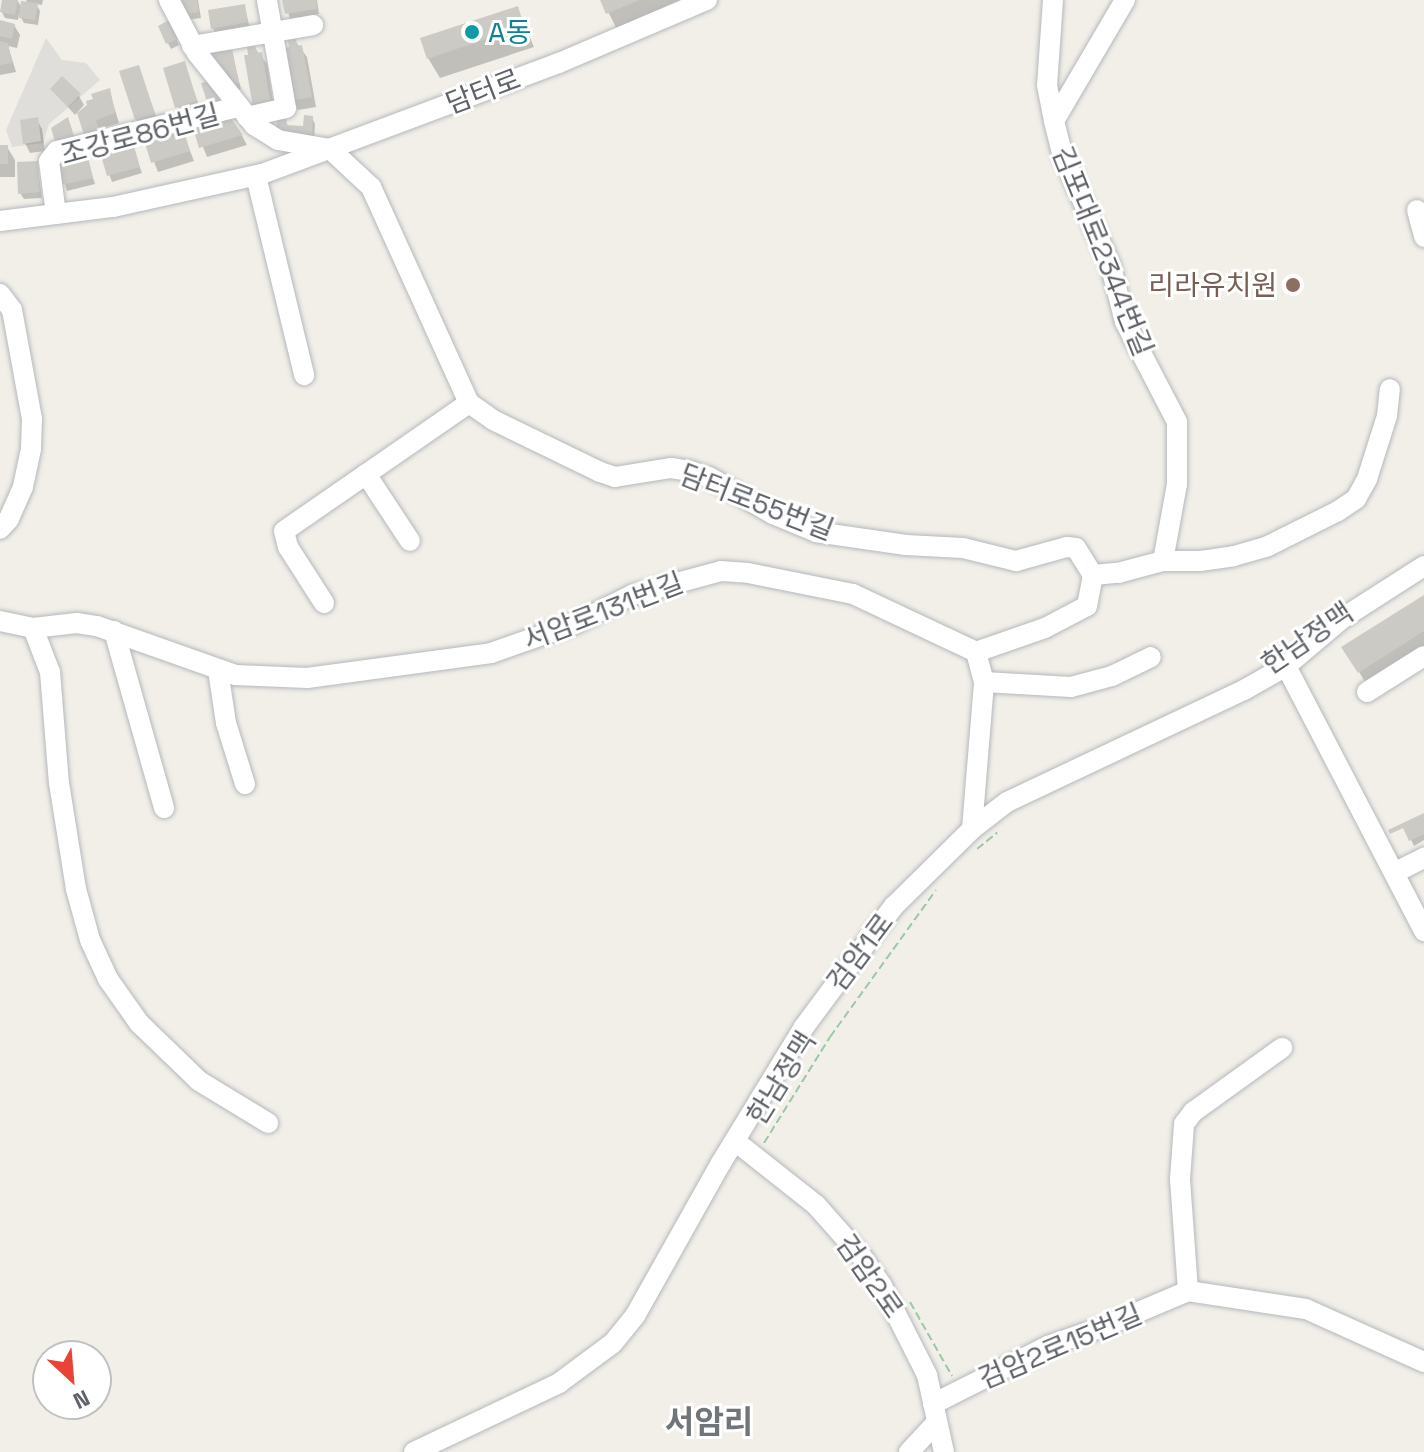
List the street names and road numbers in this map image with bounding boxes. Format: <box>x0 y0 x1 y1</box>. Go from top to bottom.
street label: 담터로 <box>441 61 525 121</box>
street label: 조강로86번길 <box>57 97 223 171</box>
street label: 김포대로2344번길 <box>1046 141 1160 361</box>
street label: 담터로55번길 <box>675 457 839 547</box>
street label: 서암로131번길 <box>518 565 688 657</box>
street label: 한남정맥 <box>1255 595 1359 681</box>
street label: 검암1로 <box>820 906 900 998</box>
street label: 한남정맥 <box>739 1025 823 1131</box>
street label: 검암2로 <box>829 1228 911 1324</box>
street label: 검암2로15번길 <box>973 1297 1147 1395</box>

